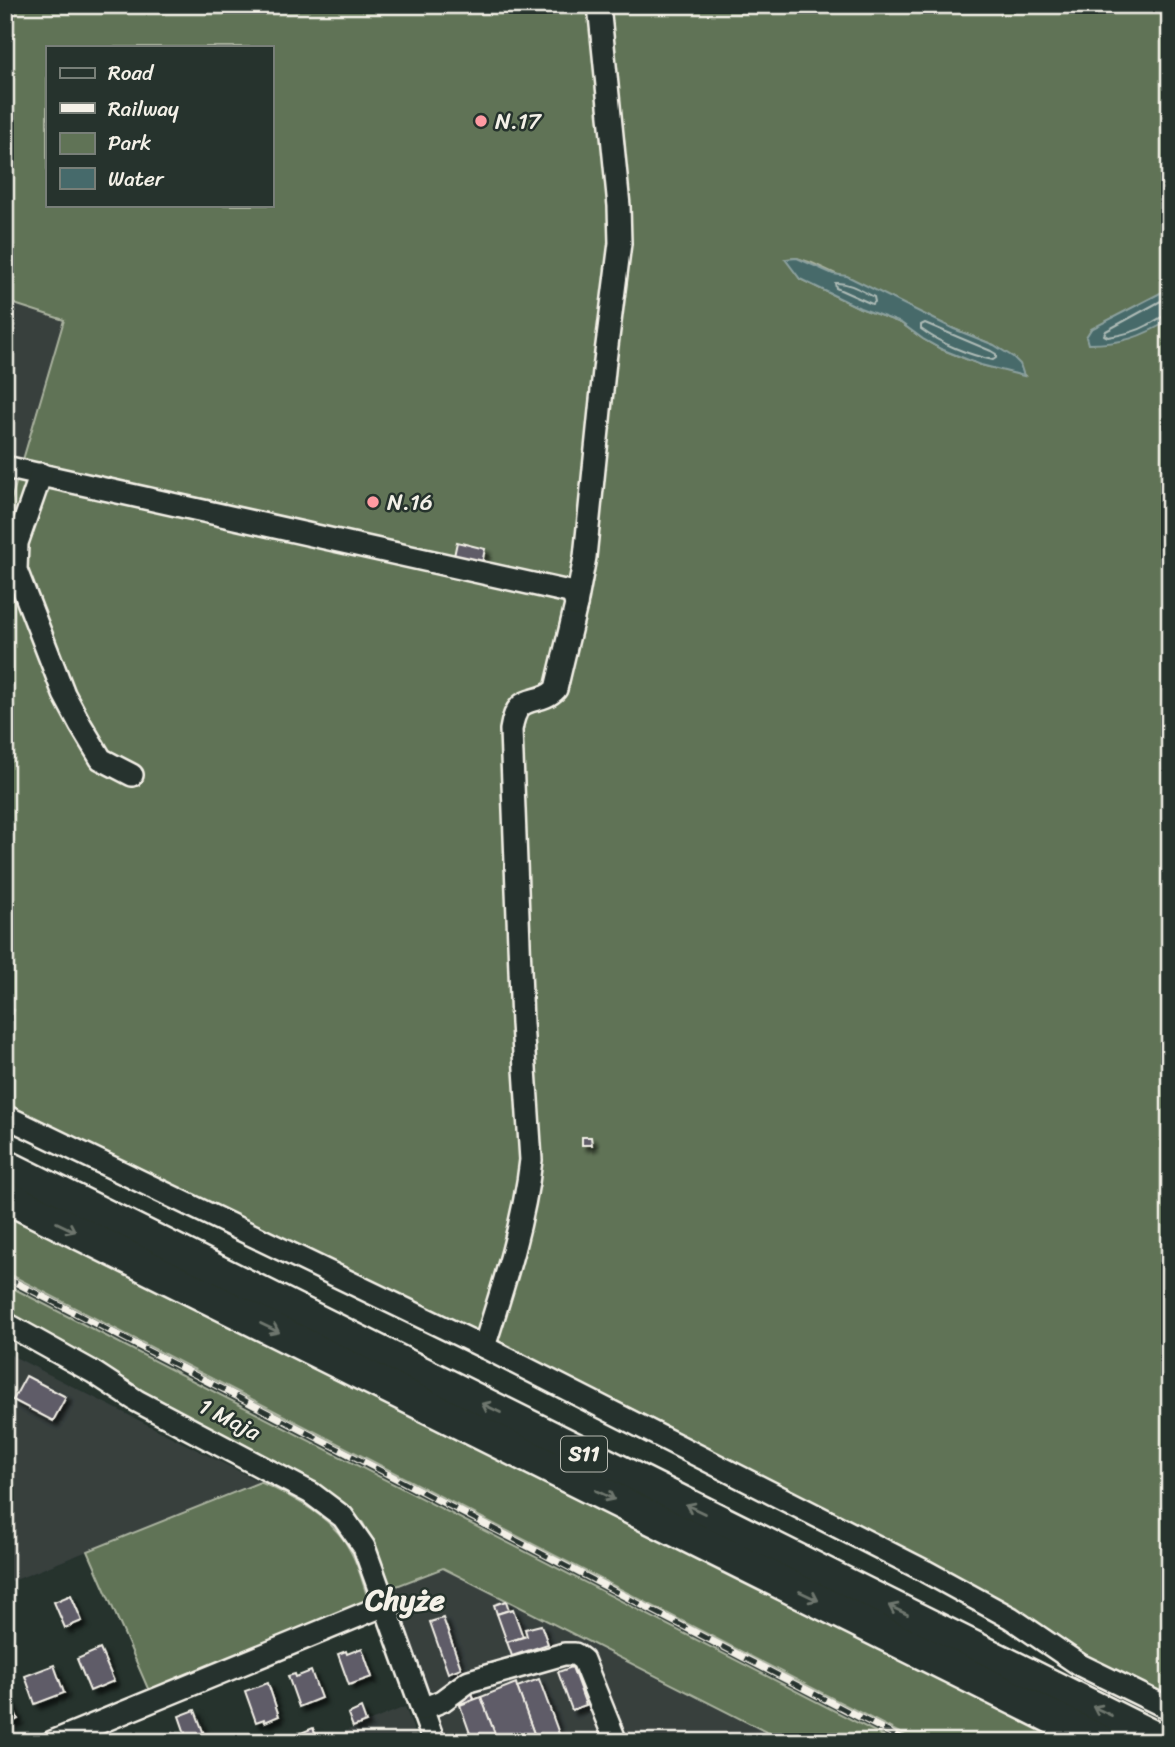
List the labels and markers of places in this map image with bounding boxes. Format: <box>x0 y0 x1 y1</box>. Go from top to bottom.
place label: N.17 <box>495 101 543 142</box>
marker: N.17 <box>473 113 489 129</box>
place label: N.16 <box>387 482 433 523</box>
marker: N.16 <box>365 494 381 510</box>

